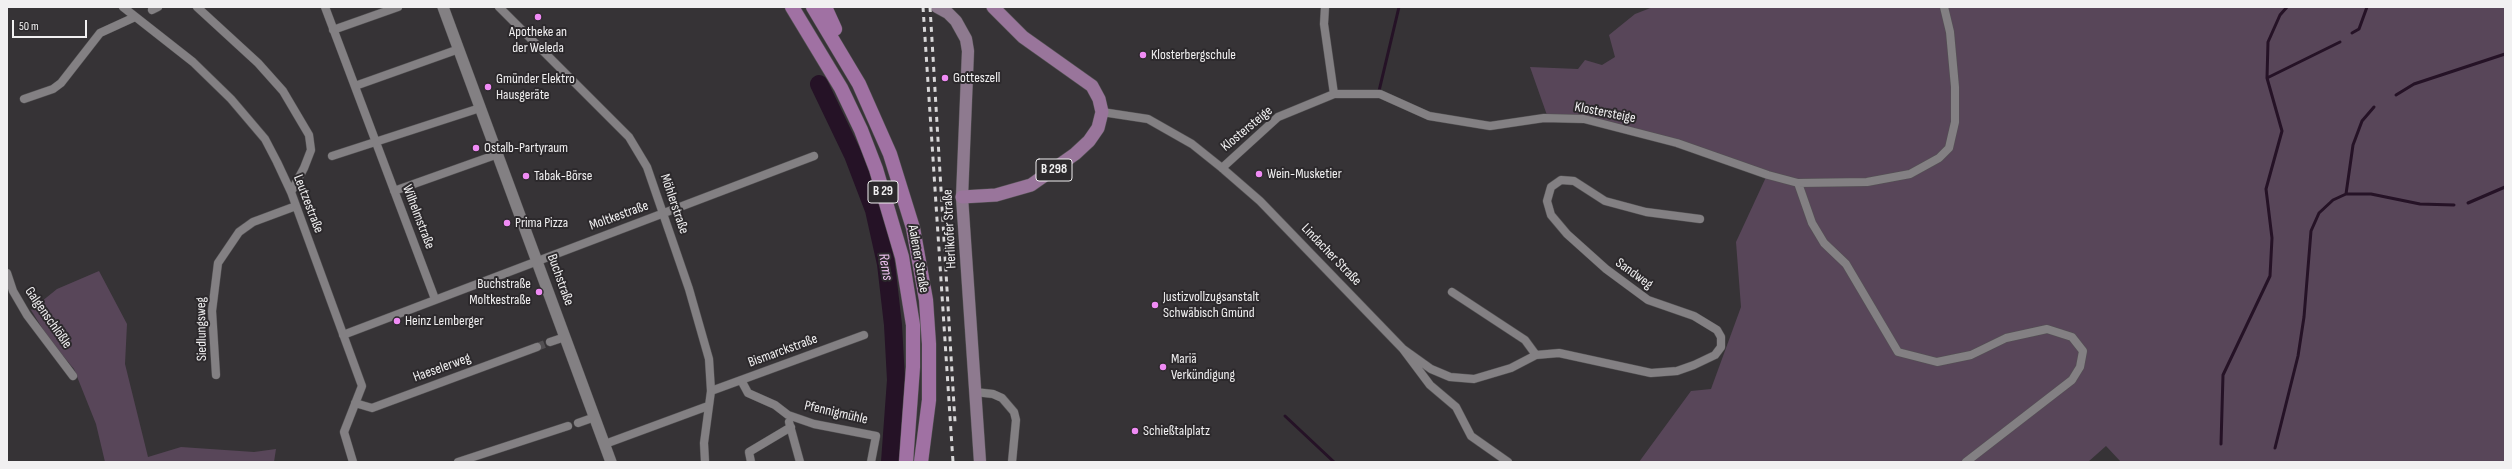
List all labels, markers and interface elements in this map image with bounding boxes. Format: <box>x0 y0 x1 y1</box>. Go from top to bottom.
scale bar <box>14 12 89 38</box>
marker: Apotheke an der Weleda <box>533 12 543 22</box>
text: 50 m <box>19 19 39 34</box>
place label: Apotheke an der Weleda <box>509 24 567 56</box>
place label: Klosterbergschule <box>1151 47 1236 63</box>
marker: Klosterbergschule <box>1138 50 1148 60</box>
place label: Gotteszell <box>953 70 1000 86</box>
place label: Gmünder Elektro Hausgeräte <box>496 71 575 104</box>
marker: Gotteszell <box>940 73 950 83</box>
marker: Gmünder Elektro Hausgeräte <box>483 82 493 92</box>
street label: Klostersteige <box>1573 99 1637 127</box>
street label: Klostersteige <box>1218 103 1276 155</box>
place label: Ostalb-Partyraum <box>484 140 568 156</box>
marker: Ostalb-Partyraum <box>471 143 481 153</box>
road number: B 298 <box>1036 159 1072 181</box>
place label: Wein-Musketier <box>1267 166 1342 182</box>
place label: Tabak-Börse <box>534 168 592 184</box>
marker: Wein-Musketier <box>1254 169 1264 179</box>
marker: Tabak-Börse <box>521 171 531 181</box>
street label: Leutzestraße <box>289 172 327 236</box>
street label: Möhlerstraße <box>656 172 692 236</box>
road number: B 29 <box>868 181 898 203</box>
street label: Wilhelmstraße <box>398 182 438 252</box>
street label: Herlikofer Straße <box>940 189 960 269</box>
street label: Moltkestraße <box>587 198 651 234</box>
place label: Prima Pizza <box>515 215 568 231</box>
marker: Prima Pizza <box>502 218 512 228</box>
street label: Lindacher Straße <box>1297 221 1365 289</box>
street label: Aalener Straße <box>904 224 932 294</box>
street label: Buchstraße <box>543 252 577 308</box>
water label: Rems <box>874 252 896 282</box>
street label: Sandweg <box>1612 255 1656 293</box>
place label: Buchstraße Moltkestraße <box>469 276 531 308</box>
street label: Galgenschlößle <box>21 284 75 352</box>
marker: Buchstraße Moltkestraße <box>534 287 544 297</box>
place label: Justizvollzugsanstalt Schwäbisch Gmünd <box>1163 289 1259 322</box>
street label: Siedlungsweg <box>193 297 211 361</box>
marker: Justizvollzugsanstalt Schwäbisch Gmünd <box>1150 300 1160 310</box>
place label: Heinz Lemberger <box>405 313 483 329</box>
marker: Heinz Lemberger <box>392 316 402 326</box>
street label: Bismarckstraße <box>746 331 820 371</box>
street label: Haeselerweg <box>411 350 473 386</box>
place label: Mariä Verkündigung <box>1171 351 1235 384</box>
marker: Mariä Verkündigung <box>1158 362 1168 372</box>
street label: Pfennigmühle <box>803 398 869 428</box>
place label: Schießtalplatz <box>1143 423 1210 439</box>
marker: Schießtalplatz <box>1130 426 1140 436</box>

